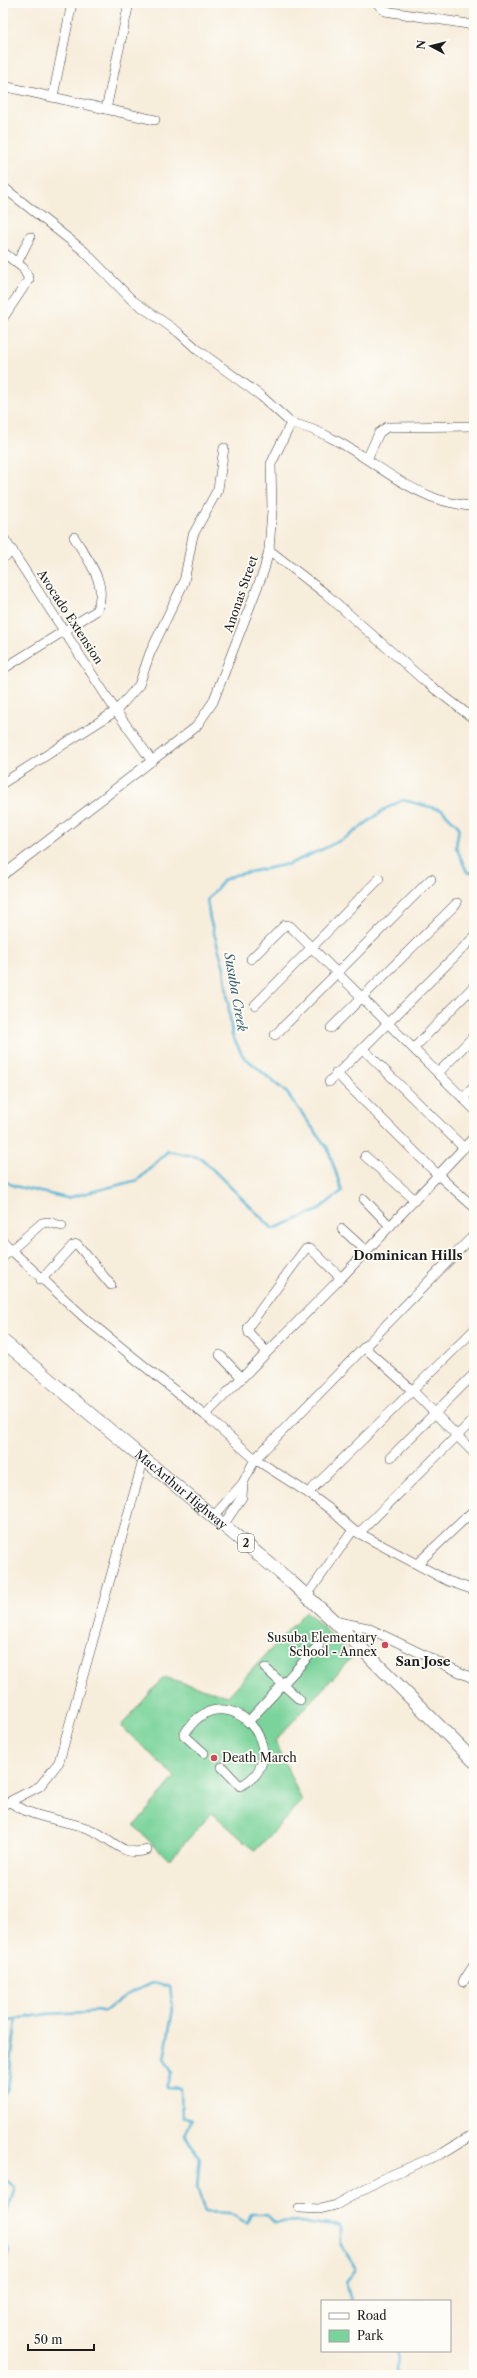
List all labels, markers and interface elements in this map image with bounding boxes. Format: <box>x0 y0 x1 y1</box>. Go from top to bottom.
north arrow <box>411 26 451 66</box>
text: N <box>414 39 429 50</box>
street label: Anonas Street <box>220 553 261 635</box>
street label: Avocado Extension <box>34 566 107 667</box>
water label: Susuba Creek <box>221 950 251 1033</box>
district label: Dominican Hills <box>353 1247 463 1263</box>
street label: MacArthur Highway <box>132 1447 231 1532</box>
road number: 2 <box>238 1534 254 1552</box>
place label: Susuba Elementary School - Annex <box>267 1630 377 1659</box>
marker: Susuba Elementary School - Annex <box>380 1640 390 1650</box>
district label: San Jose <box>396 1653 451 1669</box>
place label: Death March <box>222 1750 297 1765</box>
marker: Death March <box>209 1753 219 1763</box>
legend <box>321 2300 451 2352</box>
text: Road <box>357 2308 387 2323</box>
scale bar <box>28 2326 94 2352</box>
text: Park <box>357 2328 384 2343</box>
text: 50 m <box>34 2332 63 2347</box>

